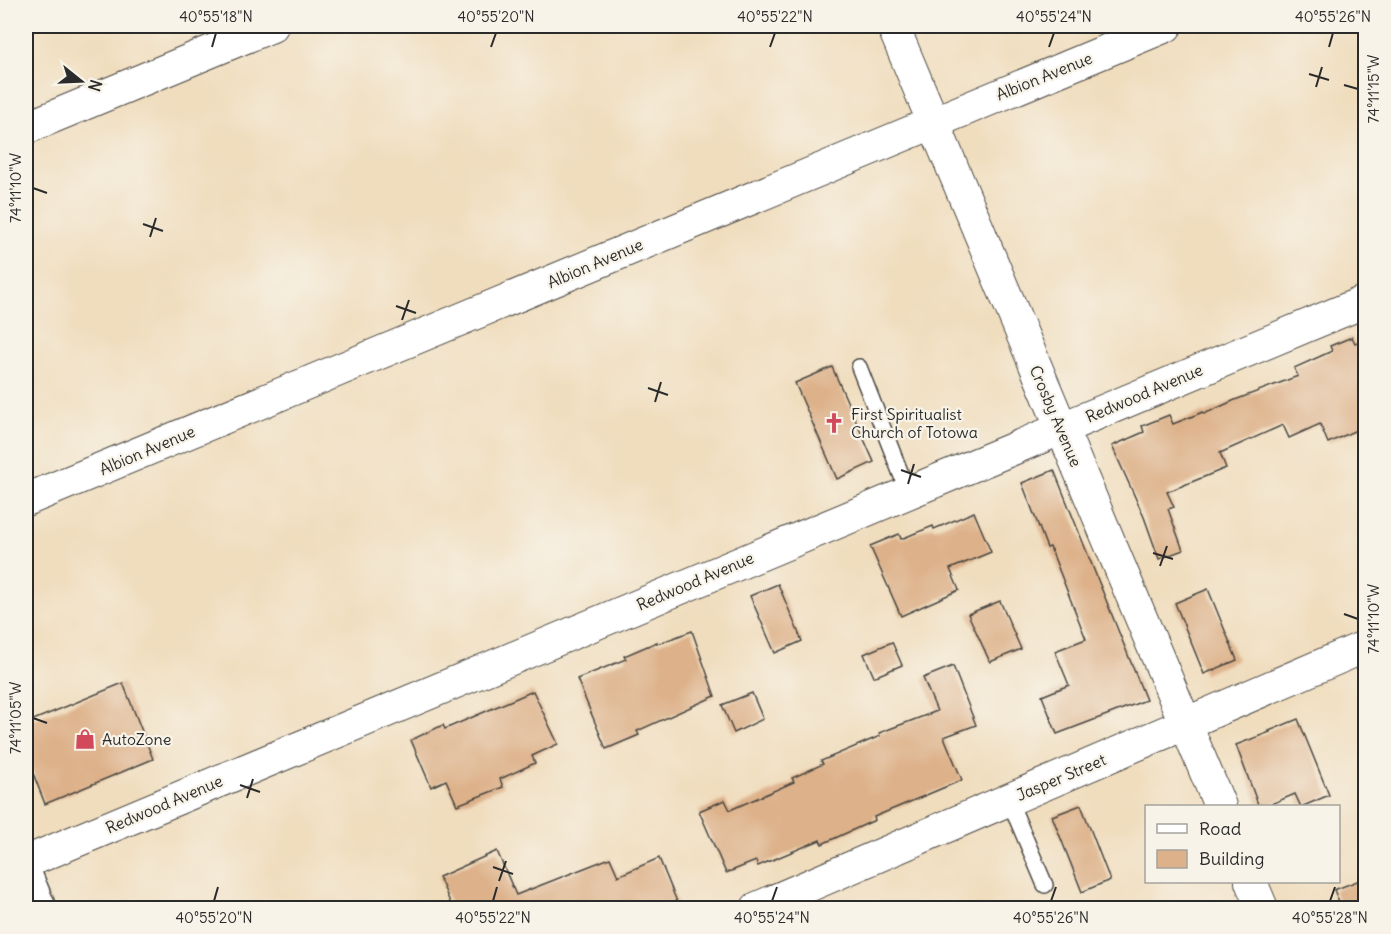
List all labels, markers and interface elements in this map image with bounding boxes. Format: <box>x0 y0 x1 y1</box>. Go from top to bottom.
text: 40°55'18"N <box>179 7 253 26</box>
text: 40°55'20"N <box>457 7 535 26</box>
text: 40°55'22"N <box>737 7 813 26</box>
text: 40°55'24"N <box>1016 7 1092 26</box>
text: 40°55'26"N <box>1295 7 1371 26</box>
street label: Albion Avenue <box>993 48 1095 104</box>
north arrow <box>51 51 111 111</box>
text: 74°11'15"W <box>1364 54 1383 123</box>
text: N <box>84 77 106 94</box>
text: 74°11'10"W <box>6 153 25 223</box>
street label: Albion Avenue <box>544 234 646 292</box>
street label: Redwood Avenue <box>1082 359 1206 427</box>
street label: Crosby Avenue <box>1026 362 1086 470</box>
place label: First Spiritualist Church of Totowa <box>851 404 978 442</box>
church icon: First Spiritualist Church of Totowa <box>822 411 846 435</box>
street label: Albion Avenue <box>96 421 198 479</box>
street label: Redwood Avenue <box>633 547 757 615</box>
text: 74°11'10"W <box>1364 584 1383 654</box>
text: 74°11'05"W <box>6 681 25 754</box>
shop icon: AutoZone <box>73 727 97 751</box>
place label: AutoZone <box>102 729 171 749</box>
street label: Jasper Street <box>1013 749 1109 805</box>
street label: Redwood Avenue <box>102 770 226 838</box>
legend <box>1145 805 1340 883</box>
text: Road <box>1199 817 1242 840</box>
text: Building <box>1199 847 1264 870</box>
text: 40°55'20"N <box>175 908 253 927</box>
text: 40°55'22"N <box>455 908 531 927</box>
text: 40°55'24"N <box>734 908 810 927</box>
text: 40°55'26"N <box>1013 908 1089 927</box>
text: 40°55'28"N <box>1292 908 1368 927</box>

